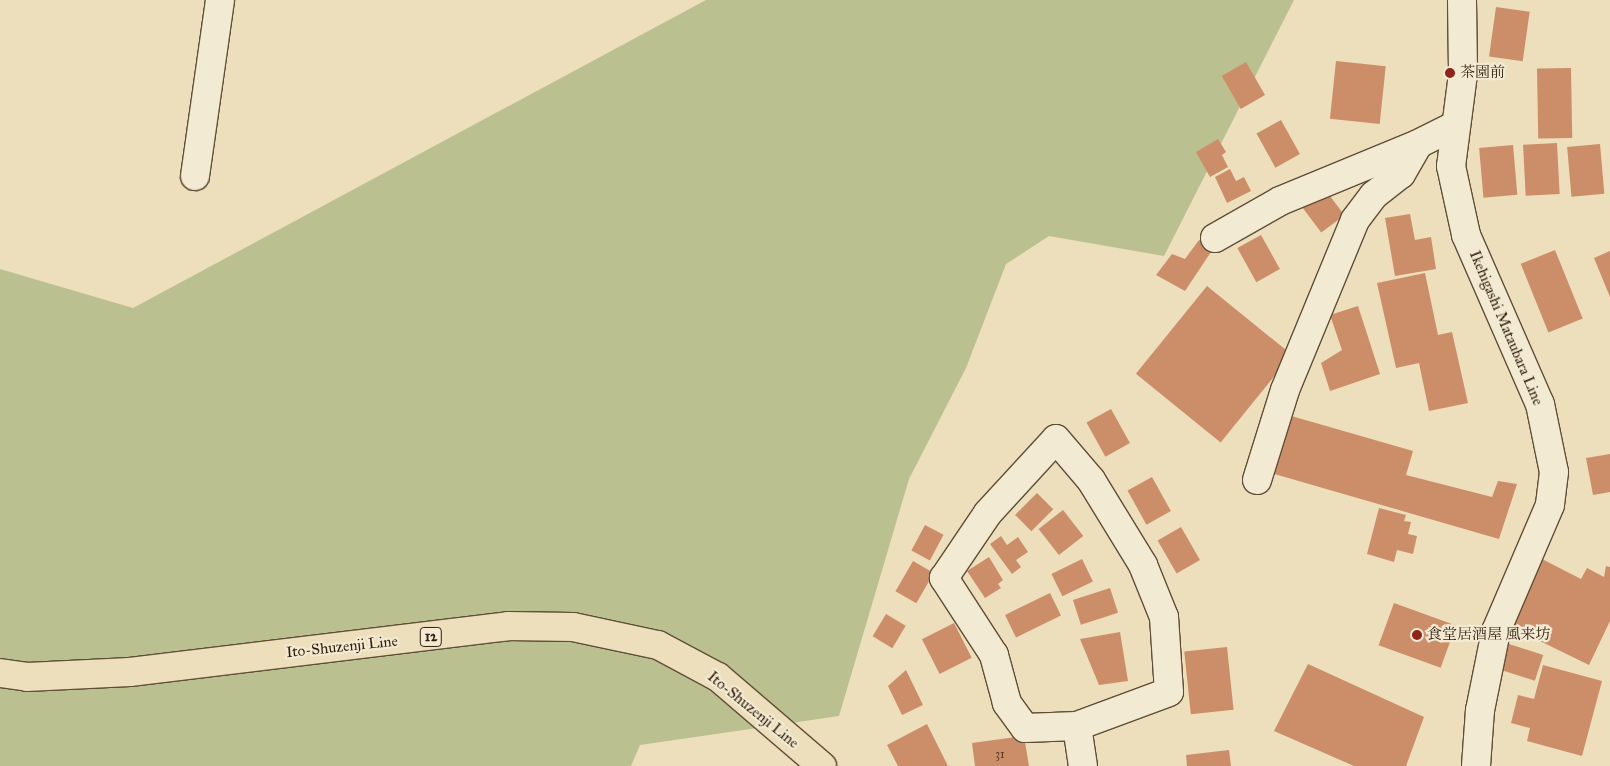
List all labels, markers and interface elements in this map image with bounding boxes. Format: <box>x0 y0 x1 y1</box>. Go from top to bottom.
place label: 茶園前 <box>1460 64 1505 82</box>
marker: 茶園前 <box>1444 67 1456 79</box>
street label: Ikehigashi Mataubara Line <box>1465 248 1547 408</box>
road number: 12 <box>420 626 442 649</box>
place label: 食堂居酒屋 風来坊 <box>1427 626 1550 644</box>
marker: 食堂居酒屋 風来坊 <box>1411 629 1423 641</box>
street label: Ito-Shuzenji Line <box>285 632 399 662</box>
street label: Ito-Shuzenji Line <box>704 668 802 752</box>
house number: 31 <box>995 748 1005 762</box>

